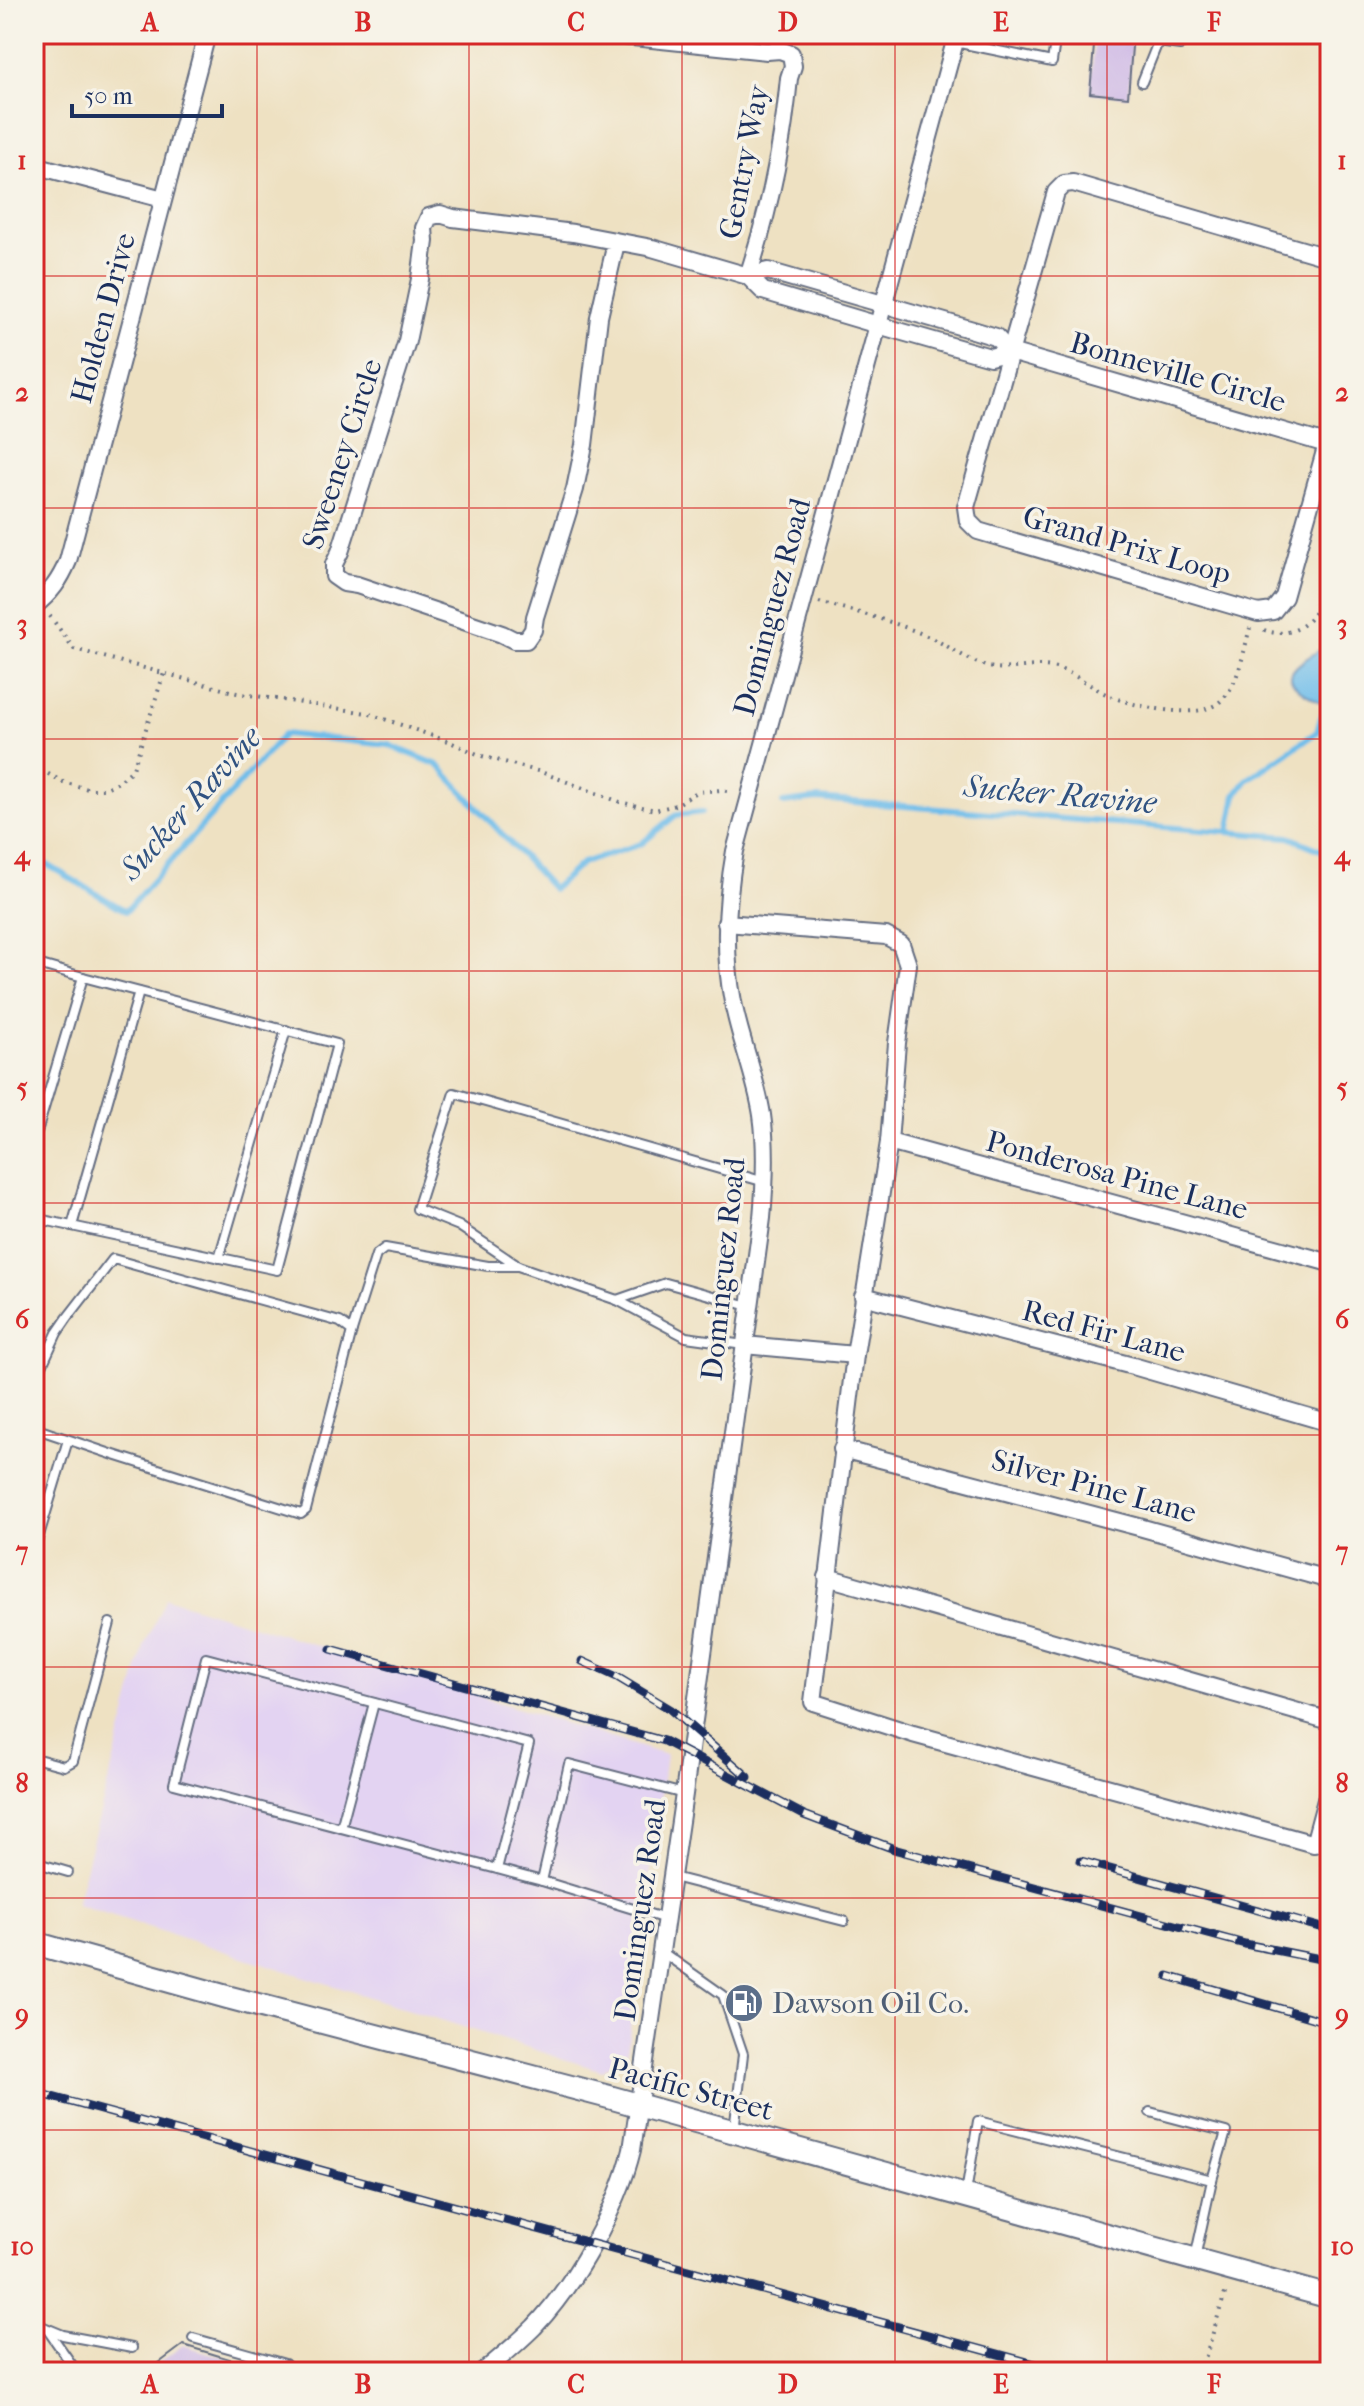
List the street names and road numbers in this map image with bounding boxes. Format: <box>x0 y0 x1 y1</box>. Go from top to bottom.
street label: Gentry Way <box>712 81 777 242</box>
street label: Holden Drive <box>64 229 143 407</box>
street label: Bonneville Circle <box>1066 325 1290 420</box>
street label: Sweeney Circle <box>295 354 390 554</box>
street label: Dominguez Road <box>727 494 819 720</box>
street label: Grand Prix Loop <box>1019 499 1235 592</box>
street label: Ponderosa Pine Lane <box>982 1124 1252 1227</box>
street label: Dominguez Road <box>694 1155 753 1382</box>
street label: Red Fir Lane <box>1019 1293 1189 1370</box>
street label: Silver Pine Lane <box>988 1442 1200 1531</box>
street label: Dominguez Road <box>608 1796 673 2023</box>
street label: Pacific Street <box>605 2051 777 2128</box>

